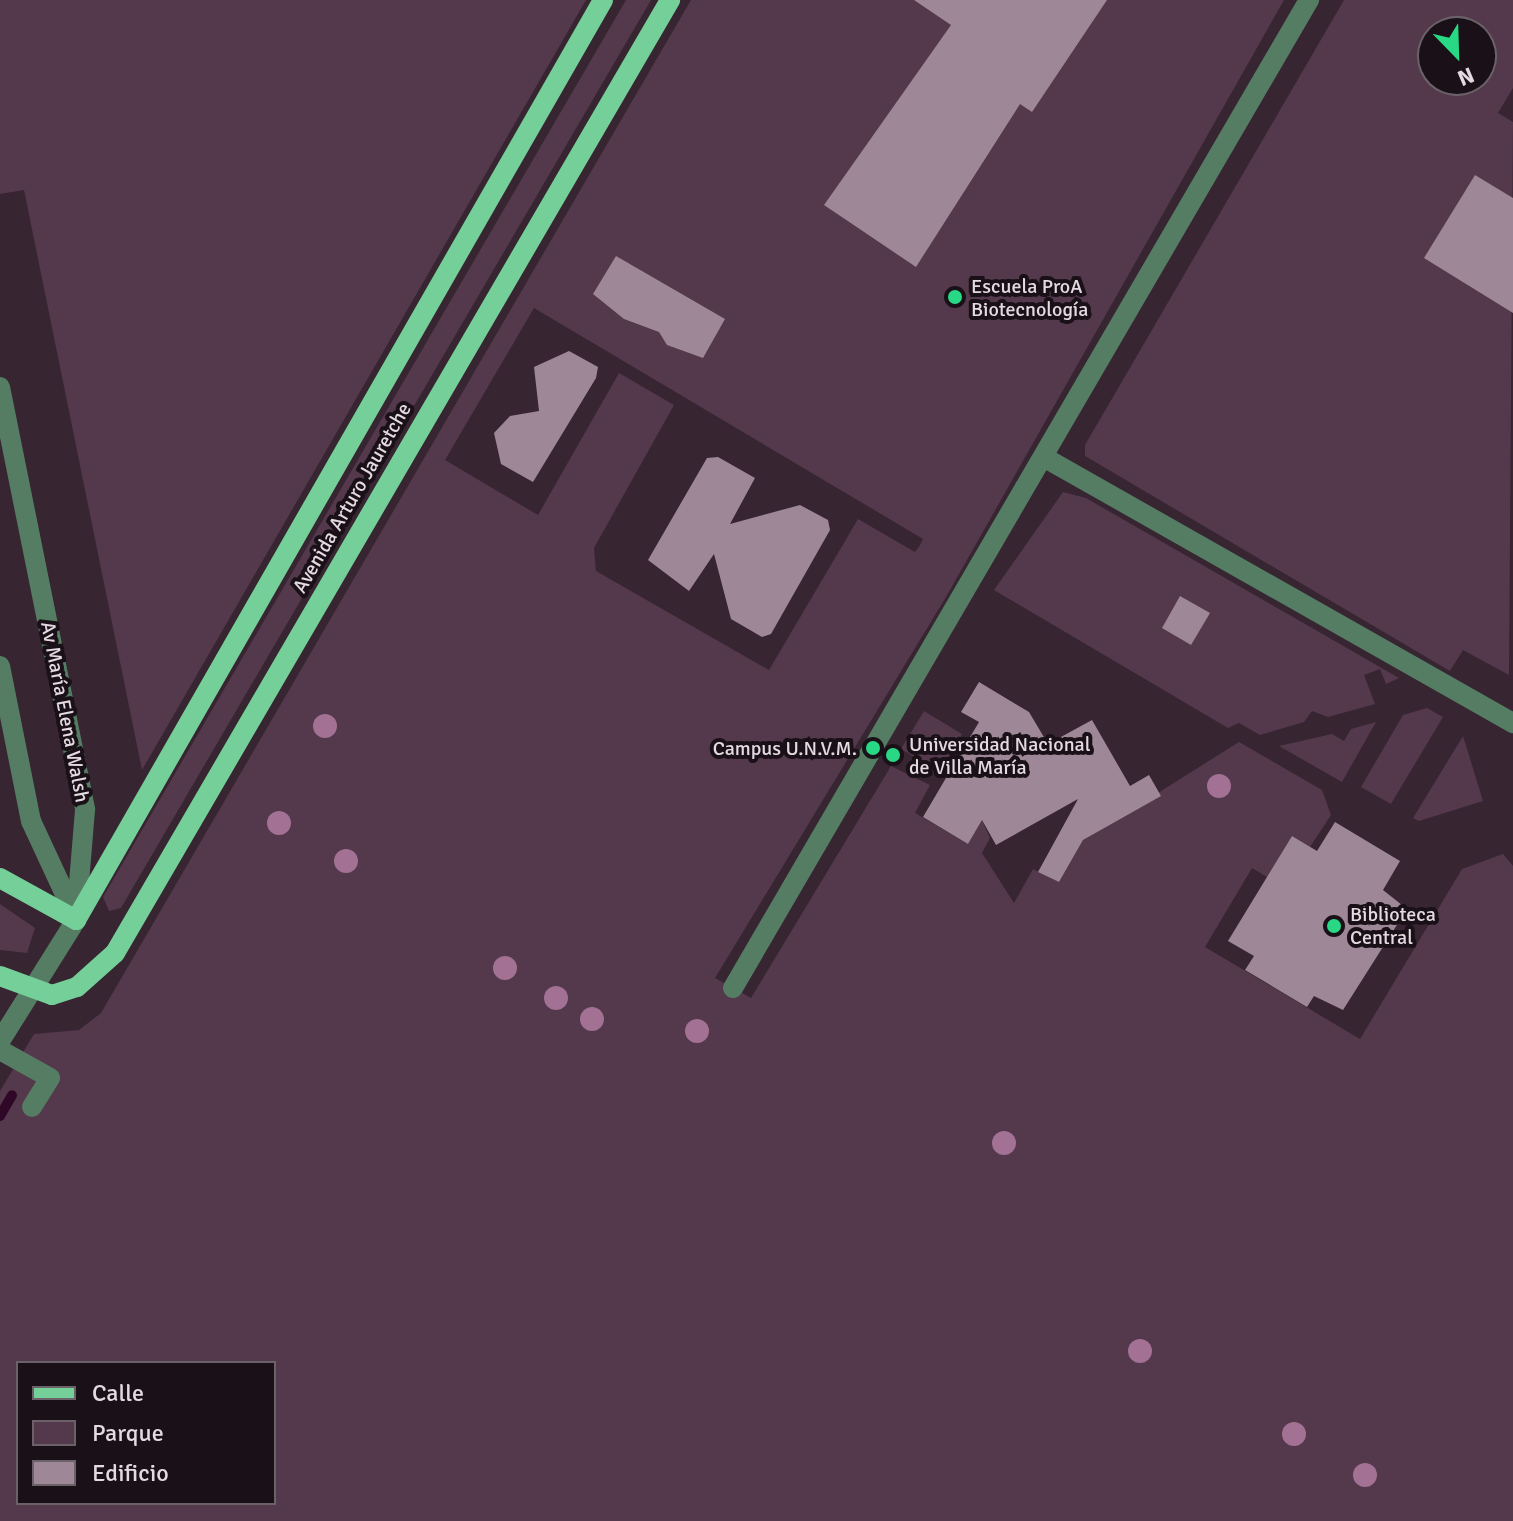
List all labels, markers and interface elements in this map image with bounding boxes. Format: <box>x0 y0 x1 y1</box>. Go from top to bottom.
north arrow <box>1417 16 1497 96</box>
text: N <box>1453 61 1478 92</box>
place label: Escuela ProA Biotecnología <box>971 274 1088 321</box>
marker: Escuela ProA Biotecnología <box>946 288 964 306</box>
street label: Avenida Arturo Jauretche <box>288 399 416 597</box>
street label: Av María Elena Walsh <box>36 620 94 804</box>
place label: Universidad Nacional de Villa María <box>909 732 1091 779</box>
place label: Campus U.N.V.M. <box>713 736 857 760</box>
marker: Campus U.N.V.M. <box>864 739 882 757</box>
marker: Universidad Nacional de Villa María <box>884 746 902 764</box>
place label: Biblioteca Central <box>1350 902 1436 949</box>
marker: Biblioteca Central <box>1325 917 1343 935</box>
legend <box>16 1361 276 1505</box>
text: Calle <box>92 1378 144 1408</box>
text: Parque <box>92 1418 164 1448</box>
text: Edificio <box>92 1458 169 1488</box>

